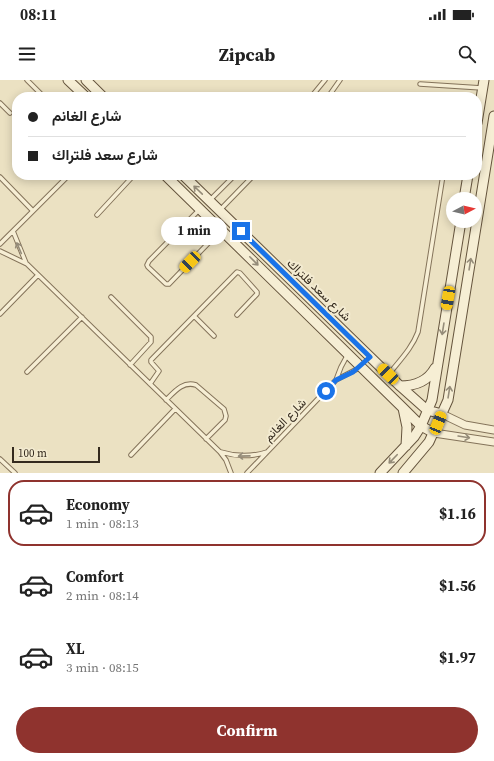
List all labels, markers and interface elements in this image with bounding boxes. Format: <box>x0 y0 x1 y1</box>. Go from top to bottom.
text: 08:11 <box>20 4 57 25</box>
text: Zipcab <box>219 42 275 67</box>
icon: menu <box>16 43 38 65</box>
icon: search <box>456 43 478 65</box>
text: شارع الغانم <box>52 105 122 126</box>
text: شارع سعد فلتراك <box>52 144 158 165</box>
one-way arrow <box>193 185 203 194</box>
north arrow <box>446 192 482 228</box>
map controls <box>446 192 482 228</box>
callout: 1 min <box>161 217 227 245</box>
text: 1 min <box>177 222 211 239</box>
route end <box>232 222 250 240</box>
one-way arrow <box>15 242 23 254</box>
car <box>177 249 203 275</box>
street label: شارع سعد فلتراك <box>283 255 354 325</box>
one-way arrow <box>249 256 259 266</box>
one-way arrow <box>466 258 474 271</box>
car <box>440 285 456 311</box>
one-way arrow <box>439 322 447 335</box>
car <box>375 361 401 387</box>
route start <box>317 382 335 400</box>
one-way arrow <box>445 386 453 399</box>
street label: شارع الغانم <box>260 395 310 446</box>
car <box>428 410 448 436</box>
one-way arrow <box>457 433 470 441</box>
scale bar <box>12 445 100 464</box>
text: 100 m <box>18 446 47 461</box>
one-way arrow <box>238 452 251 460</box>
one-way arrow <box>388 454 398 464</box>
text: Economy <box>66 494 130 515</box>
icon: car <box>18 495 54 531</box>
text: $1.16 <box>439 503 476 524</box>
text: 1 min · 08:13 <box>66 515 139 532</box>
text: Comfort <box>66 566 124 587</box>
icon: car <box>18 567 54 603</box>
text: $1.56 <box>439 575 476 596</box>
text: 2 min · 08:14 <box>66 587 139 604</box>
text: XL <box>66 638 85 659</box>
icon: car <box>18 639 54 675</box>
text: $1.97 <box>439 647 476 668</box>
text: 3 min · 08:15 <box>66 659 139 676</box>
button: Confirm <box>16 707 478 753</box>

